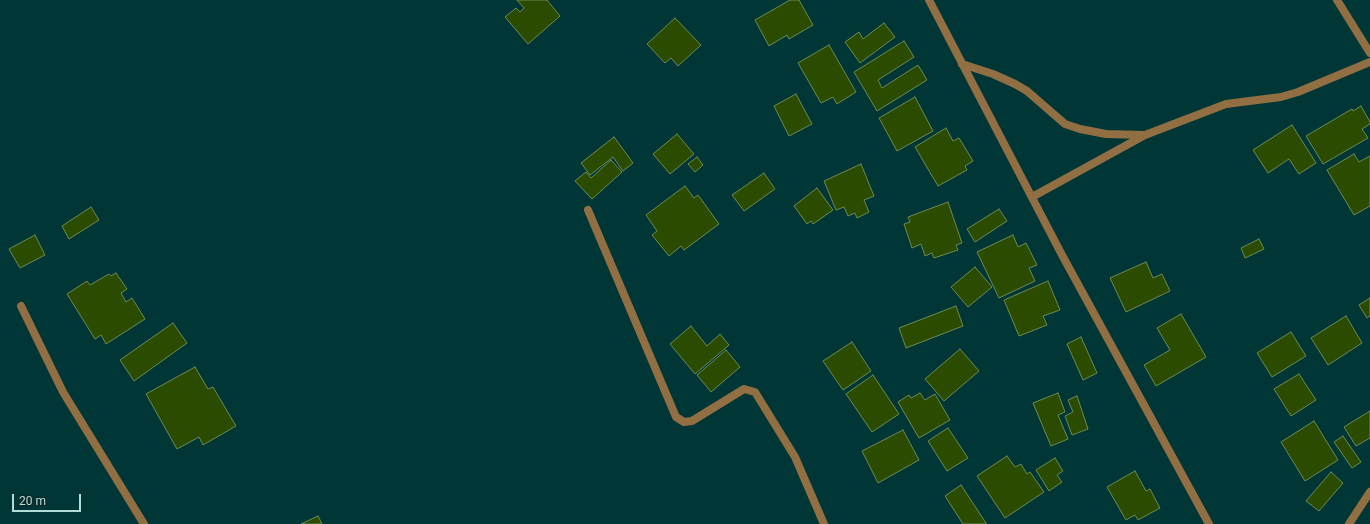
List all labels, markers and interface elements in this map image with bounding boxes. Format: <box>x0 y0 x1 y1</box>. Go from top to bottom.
scale bar <box>14 486 83 512</box>
text: 20 m <box>19 494 46 508</box>

